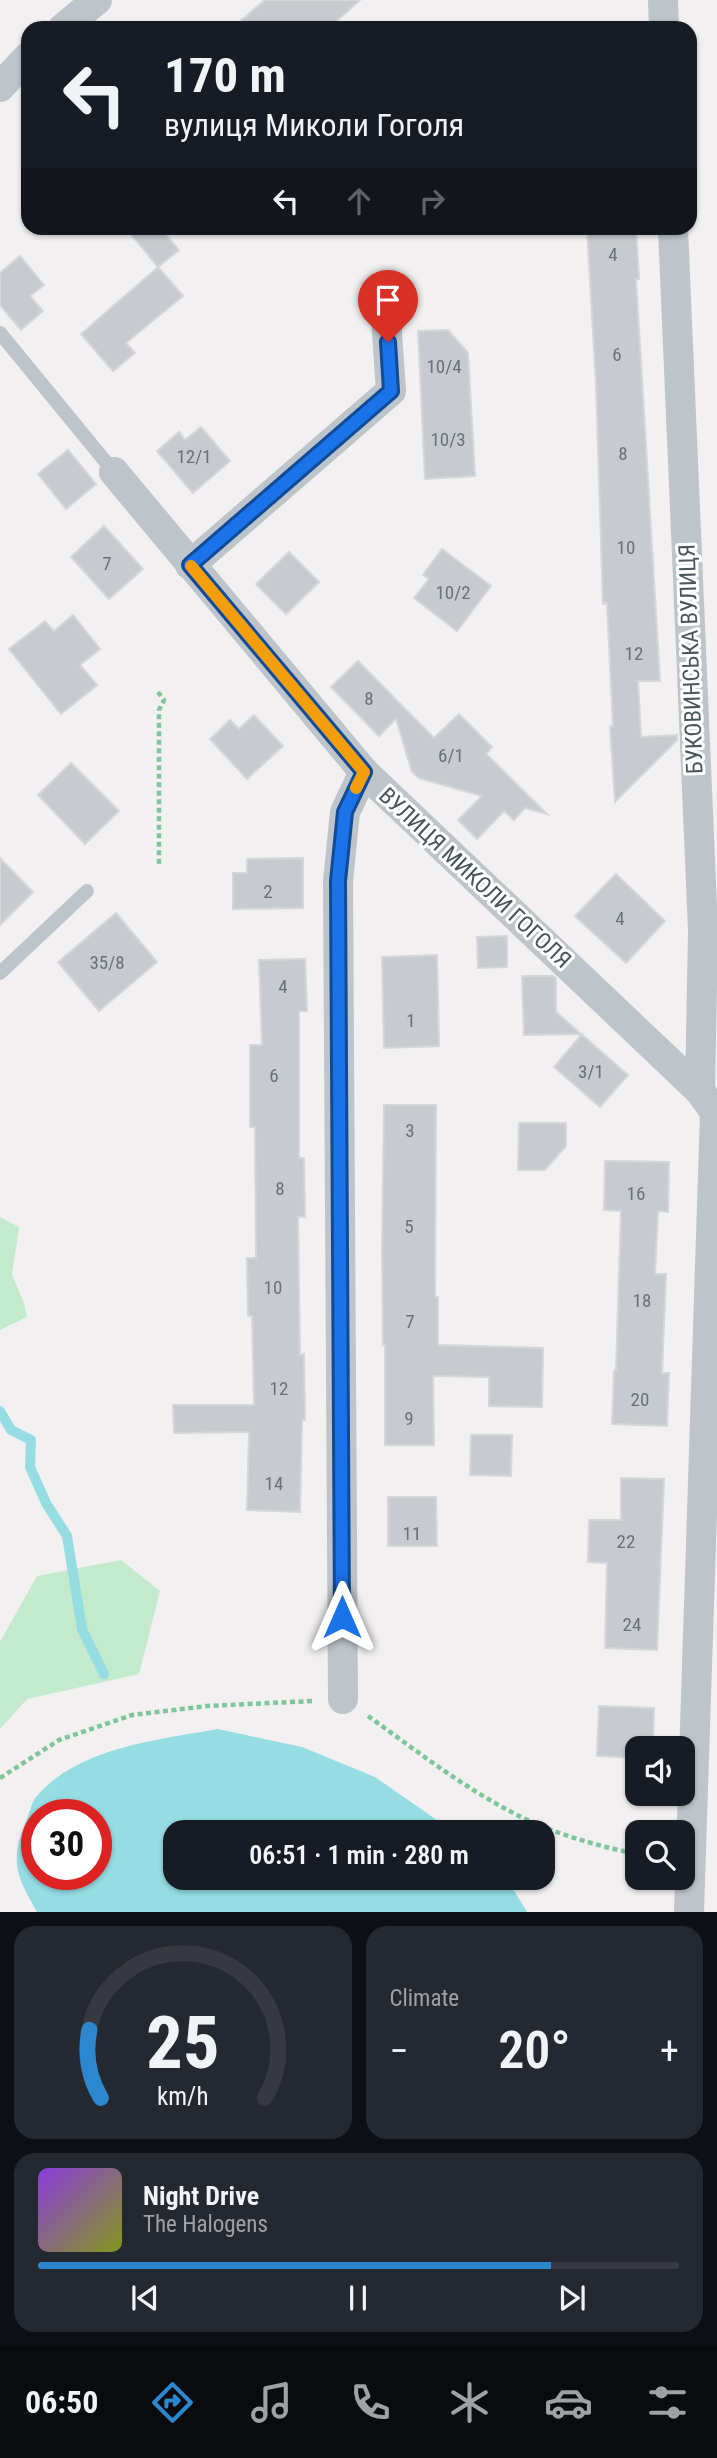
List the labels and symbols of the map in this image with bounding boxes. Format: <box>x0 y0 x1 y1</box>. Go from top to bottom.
house number: 4 <box>608 243 618 266</box>
pin <box>358 270 418 342</box>
house number: 6 <box>612 343 622 366</box>
house number: 10/4 <box>426 355 462 378</box>
house number: 10/3 <box>430 428 466 451</box>
house number: 8 <box>618 442 628 465</box>
house number: 12/1 <box>176 445 212 468</box>
house number: 10 <box>617 536 635 559</box>
street label: БУКОВИНСЬКА ВУЛИЦЯ <box>673 544 709 774</box>
house number: 7 <box>102 552 112 575</box>
house number: 10/2 <box>435 581 471 604</box>
house number: 12 <box>625 642 643 665</box>
house number: 8 <box>364 687 374 710</box>
house number: 6/1 <box>438 744 464 767</box>
street label: ВУЛИЦЯ МИКОЛИ ГОГОЛЯ <box>373 782 577 974</box>
house number: 2 <box>263 880 273 903</box>
house number: 4 <box>615 907 625 930</box>
house number: 35/8 <box>89 951 125 974</box>
house number: 4 <box>278 975 288 998</box>
house number: 1 <box>406 1009 416 1032</box>
house number: 3/1 <box>578 1060 604 1083</box>
house number: 6 <box>269 1064 279 1087</box>
house number: 3 <box>405 1119 415 1142</box>
house number: 8 <box>275 1177 285 1200</box>
house number: 16 <box>627 1182 645 1205</box>
house number: 5 <box>404 1215 414 1238</box>
house number: 10 <box>264 1276 282 1299</box>
house number: 18 <box>633 1289 651 1312</box>
house number: 7 <box>405 1310 415 1333</box>
house number: 12 <box>270 1377 288 1400</box>
house number: 20 <box>631 1388 649 1411</box>
house number: 9 <box>404 1407 414 1430</box>
house number: 14 <box>265 1472 283 1495</box>
house number: 11 <box>403 1522 421 1545</box>
house number: 22 <box>617 1530 635 1553</box>
position arrow <box>305 1580 379 1654</box>
house number: 24 <box>623 1613 641 1636</box>
speed limit sign: 30 <box>21 1799 112 1890</box>

